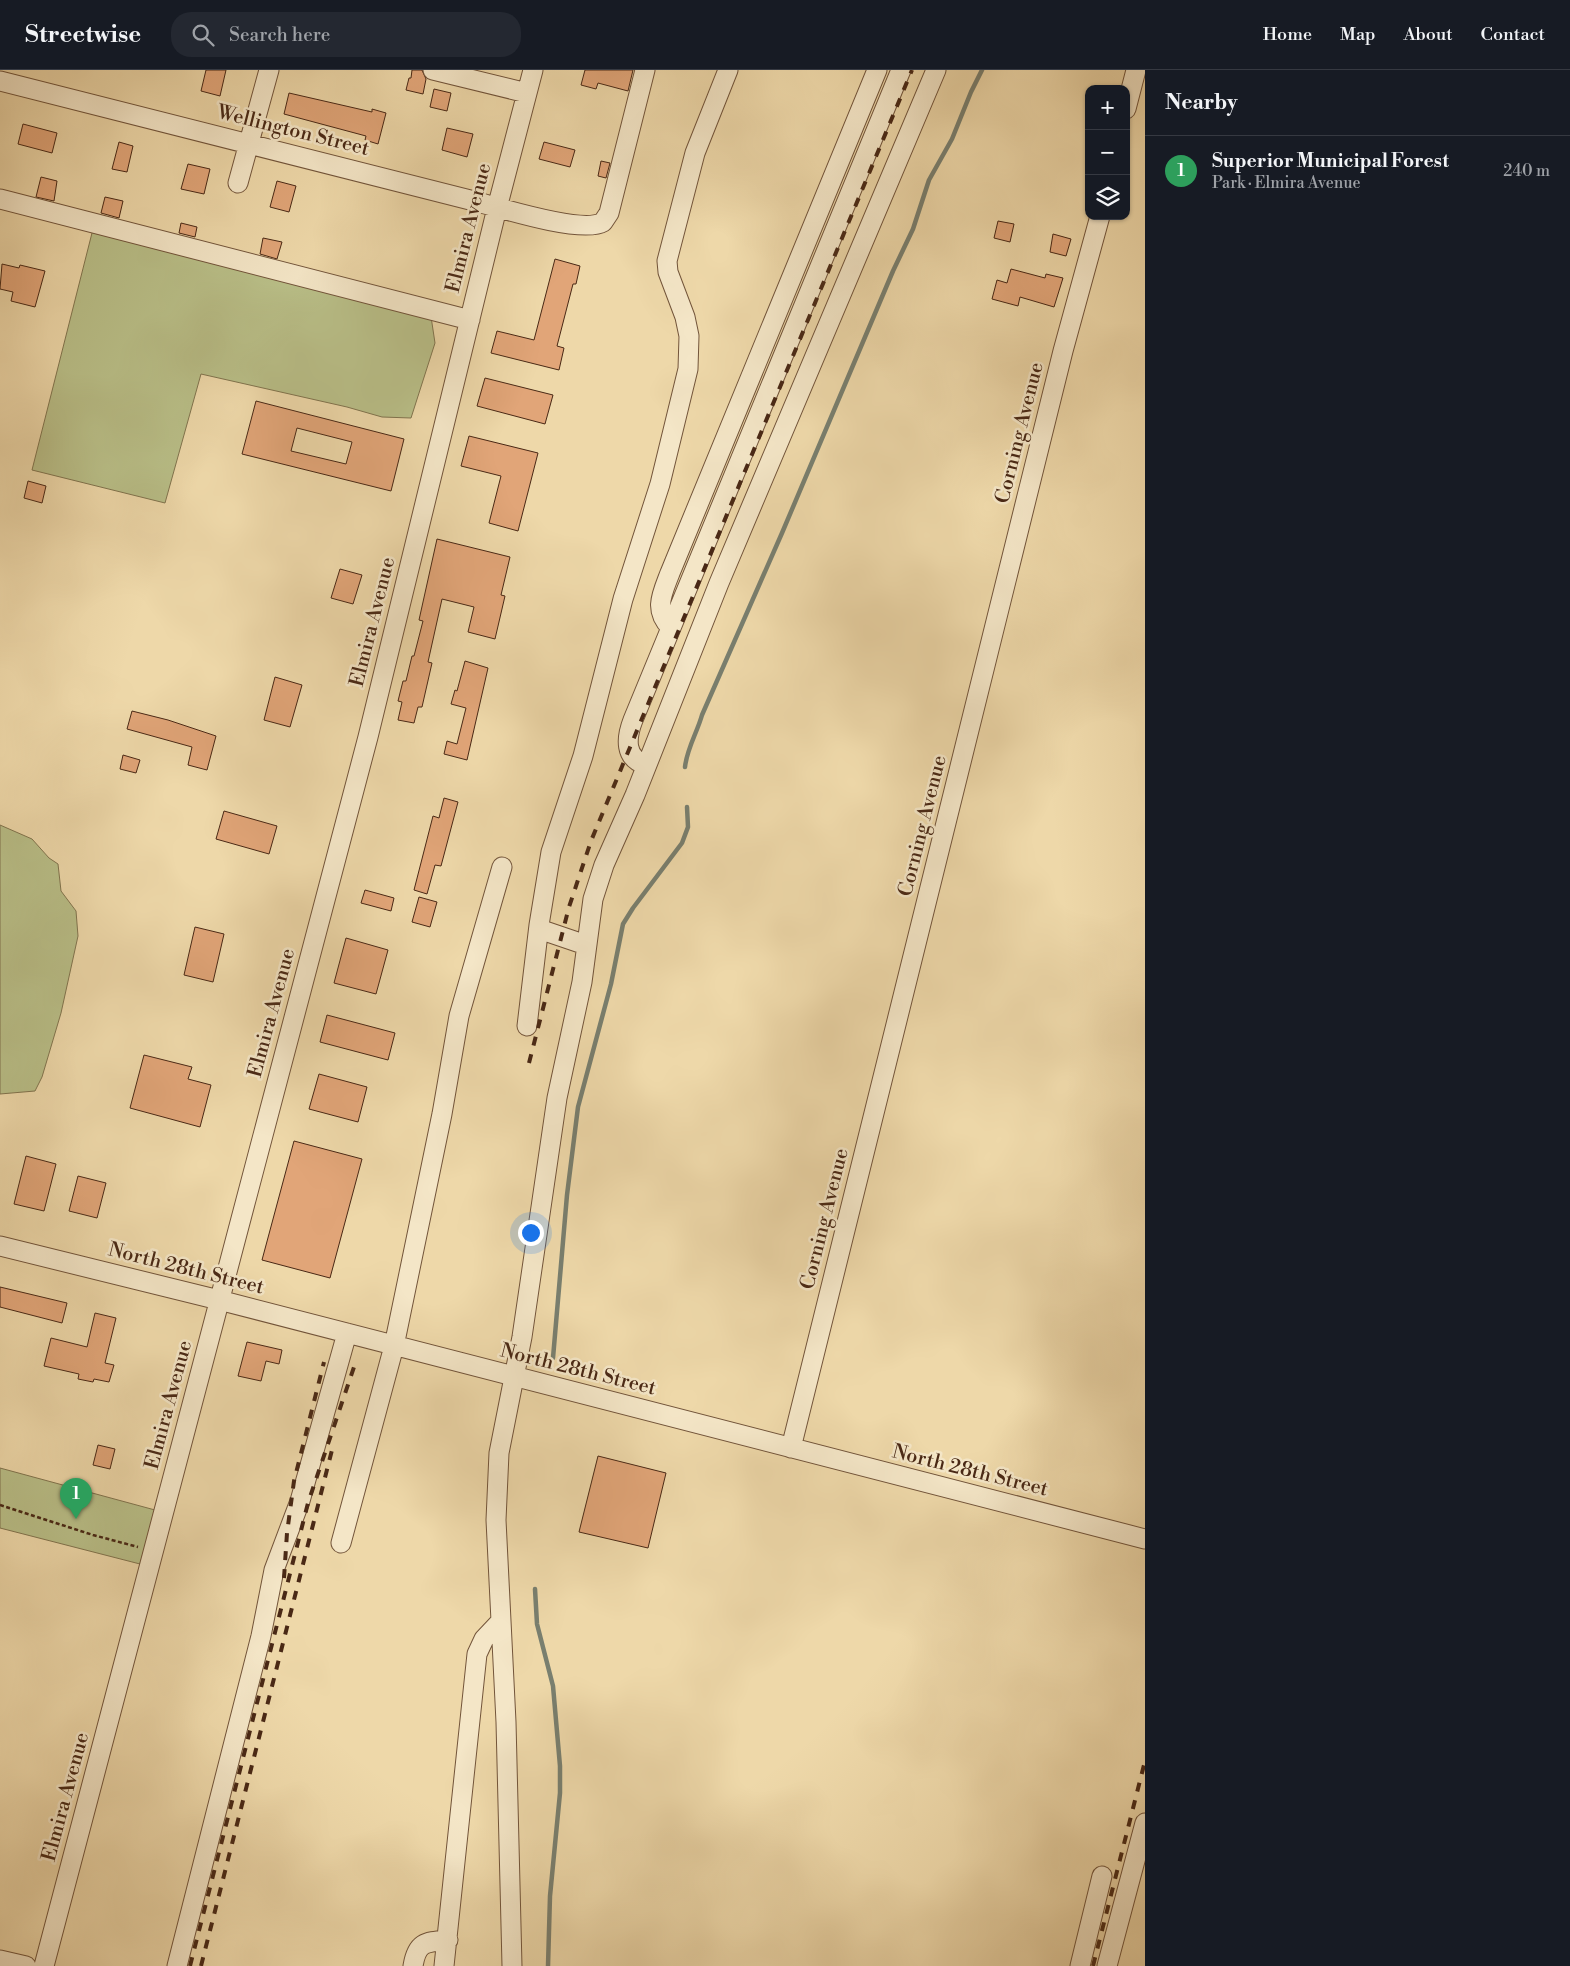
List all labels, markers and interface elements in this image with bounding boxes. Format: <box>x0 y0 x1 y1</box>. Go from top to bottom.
search box <box>171 12 521 57</box>
text: Streetwise <box>25 20 141 50</box>
icon: search <box>189 21 217 49</box>
text: Search here <box>229 23 330 47</box>
text: Home <box>1263 23 1312 46</box>
text: Map <box>1340 23 1376 46</box>
text: About <box>1404 23 1453 46</box>
text: Contact <box>1481 23 1545 46</box>
map controls <box>1085 85 1130 220</box>
button: + <box>1085 85 1130 130</box>
text: Nearby <box>1165 90 1238 116</box>
street label: Wellington Street <box>213 100 372 162</box>
button: − <box>1085 130 1130 175</box>
text: Superior Municipal Forest <box>1212 149 1449 173</box>
street label: Elmira Avenue <box>441 161 497 295</box>
text: 1 <box>1177 161 1185 181</box>
text: 240 m <box>1503 161 1550 181</box>
text: Park · Elmira Avenue <box>1212 173 1361 193</box>
button: layers <box>1085 175 1130 220</box>
street label: Corning Avenue <box>990 360 1050 506</box>
street label: Elmira Avenue <box>345 555 401 689</box>
street label: Corning Avenue <box>893 753 953 899</box>
street label: Elmira Avenue <box>243 946 301 1080</box>
street label: Corning Avenue <box>795 1146 855 1292</box>
your location <box>518 1220 544 1246</box>
street label: North 28th Street <box>105 1238 267 1300</box>
street label: Elmira Avenue <box>140 1338 198 1472</box>
street label: North 28th Street <box>497 1339 659 1401</box>
street label: North 28th Street <box>889 1440 1051 1502</box>
pin: 1 <box>60 1478 92 1519</box>
street label: Elmira Avenue <box>37 1730 95 1864</box>

